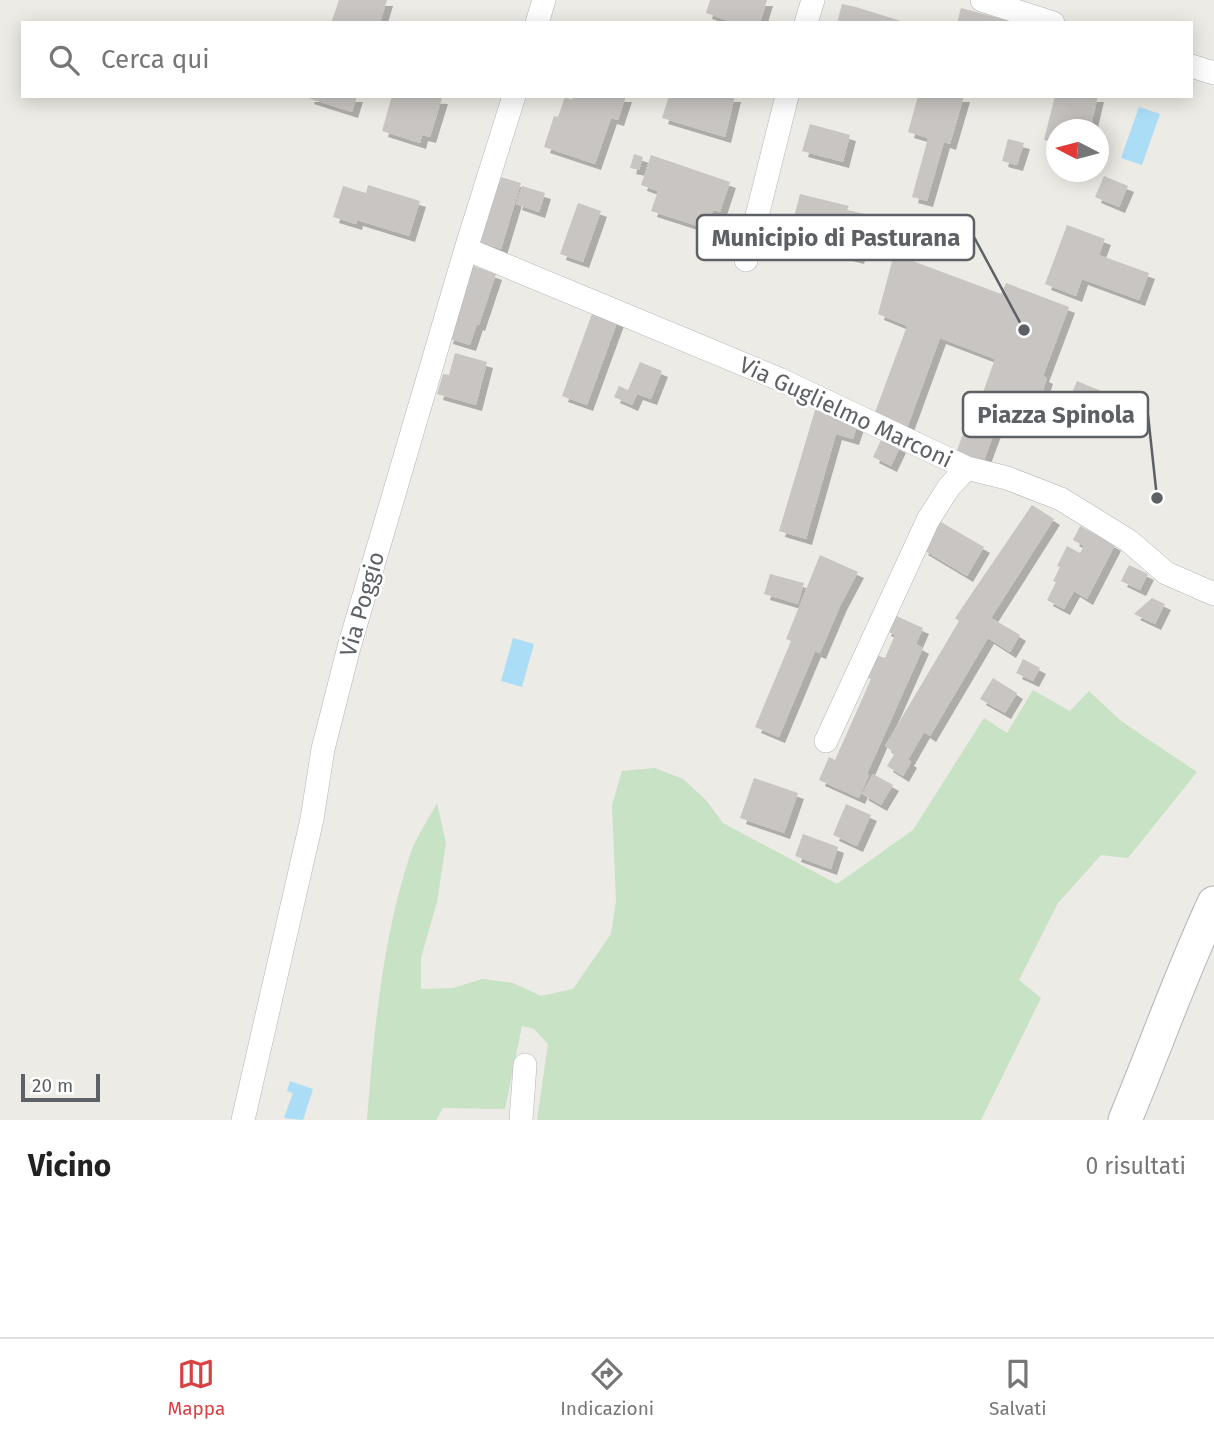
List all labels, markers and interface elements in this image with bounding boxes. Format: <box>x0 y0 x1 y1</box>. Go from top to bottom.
search box <box>21 21 1193 98</box>
icon: search <box>45 41 83 79</box>
text: Cerca qui <box>101 44 210 75</box>
north arrow <box>1046 119 1109 182</box>
callout: Municipio di Pasturana <box>697 215 974 260</box>
text: Municipio di Pasturana <box>712 224 960 252</box>
street label: Via Guglielmo Marconi <box>735 350 957 474</box>
callout: Piazza Spinola <box>963 392 1148 437</box>
text: Piazza Spinola <box>977 401 1135 429</box>
street label: Via Poggio <box>334 548 390 660</box>
scale bar <box>21 1071 100 1103</box>
text: 20 m <box>32 1074 73 1097</box>
text: Vicino <box>28 1148 111 1184</box>
text: 0 risultati <box>1085 1152 1186 1180</box>
tab: Mappa <box>167 1355 225 1420</box>
tab: Indicazioni <box>560 1355 654 1420</box>
tab: Salvati <box>989 1355 1047 1420</box>

